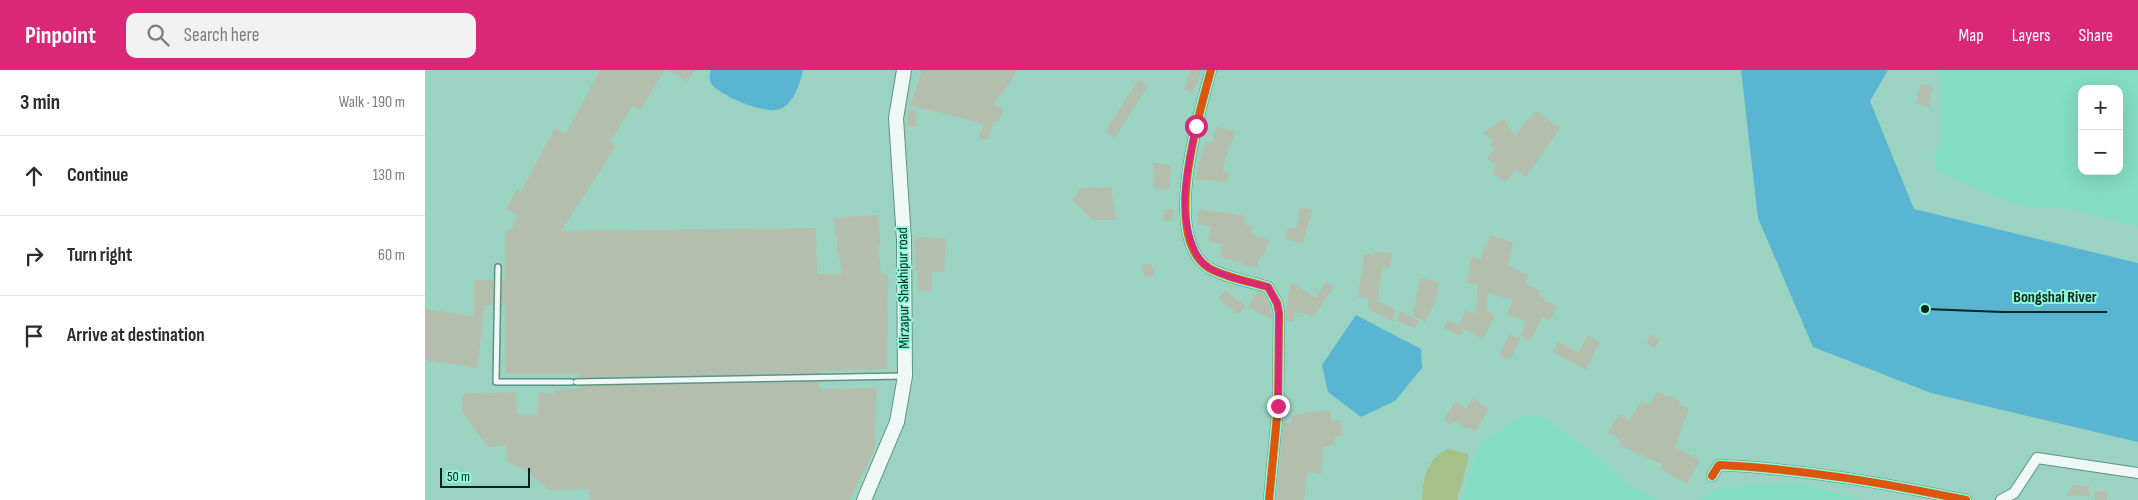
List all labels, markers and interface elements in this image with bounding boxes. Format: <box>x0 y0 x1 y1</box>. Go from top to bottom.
search box <box>126 13 476 58</box>
text: Pinpoint <box>25 21 96 50</box>
icon: search <box>144 21 172 49</box>
text: Search here <box>184 24 259 47</box>
text: Map <box>1959 25 1984 46</box>
text: Layers <box>2012 25 2051 46</box>
text: Share <box>2079 25 2113 46</box>
map controls <box>2078 85 2123 175</box>
button: + <box>2078 85 2123 130</box>
text: 3 min <box>20 90 60 115</box>
text: Walk · 190 m <box>339 93 405 112</box>
route start <box>1185 115 1208 138</box>
button: − <box>2078 130 2123 175</box>
icon: ahead <box>20 162 48 190</box>
text: Continue <box>67 164 128 187</box>
text: 130 m <box>373 166 405 185</box>
street label: Mirzapur Shakhipur road <box>893 227 914 349</box>
icon: right <box>20 242 48 270</box>
text: Turn right <box>67 244 132 267</box>
text: 60 m <box>378 246 405 265</box>
callout: Bongshai River <box>2003 281 2107 312</box>
text: Bongshai River <box>2013 288 2097 307</box>
icon: arrive <box>20 322 48 350</box>
text: Arrive at destination <box>67 324 205 347</box>
route end <box>1267 395 1290 418</box>
scale bar <box>440 465 530 488</box>
text: 50 m <box>447 468 470 485</box>

